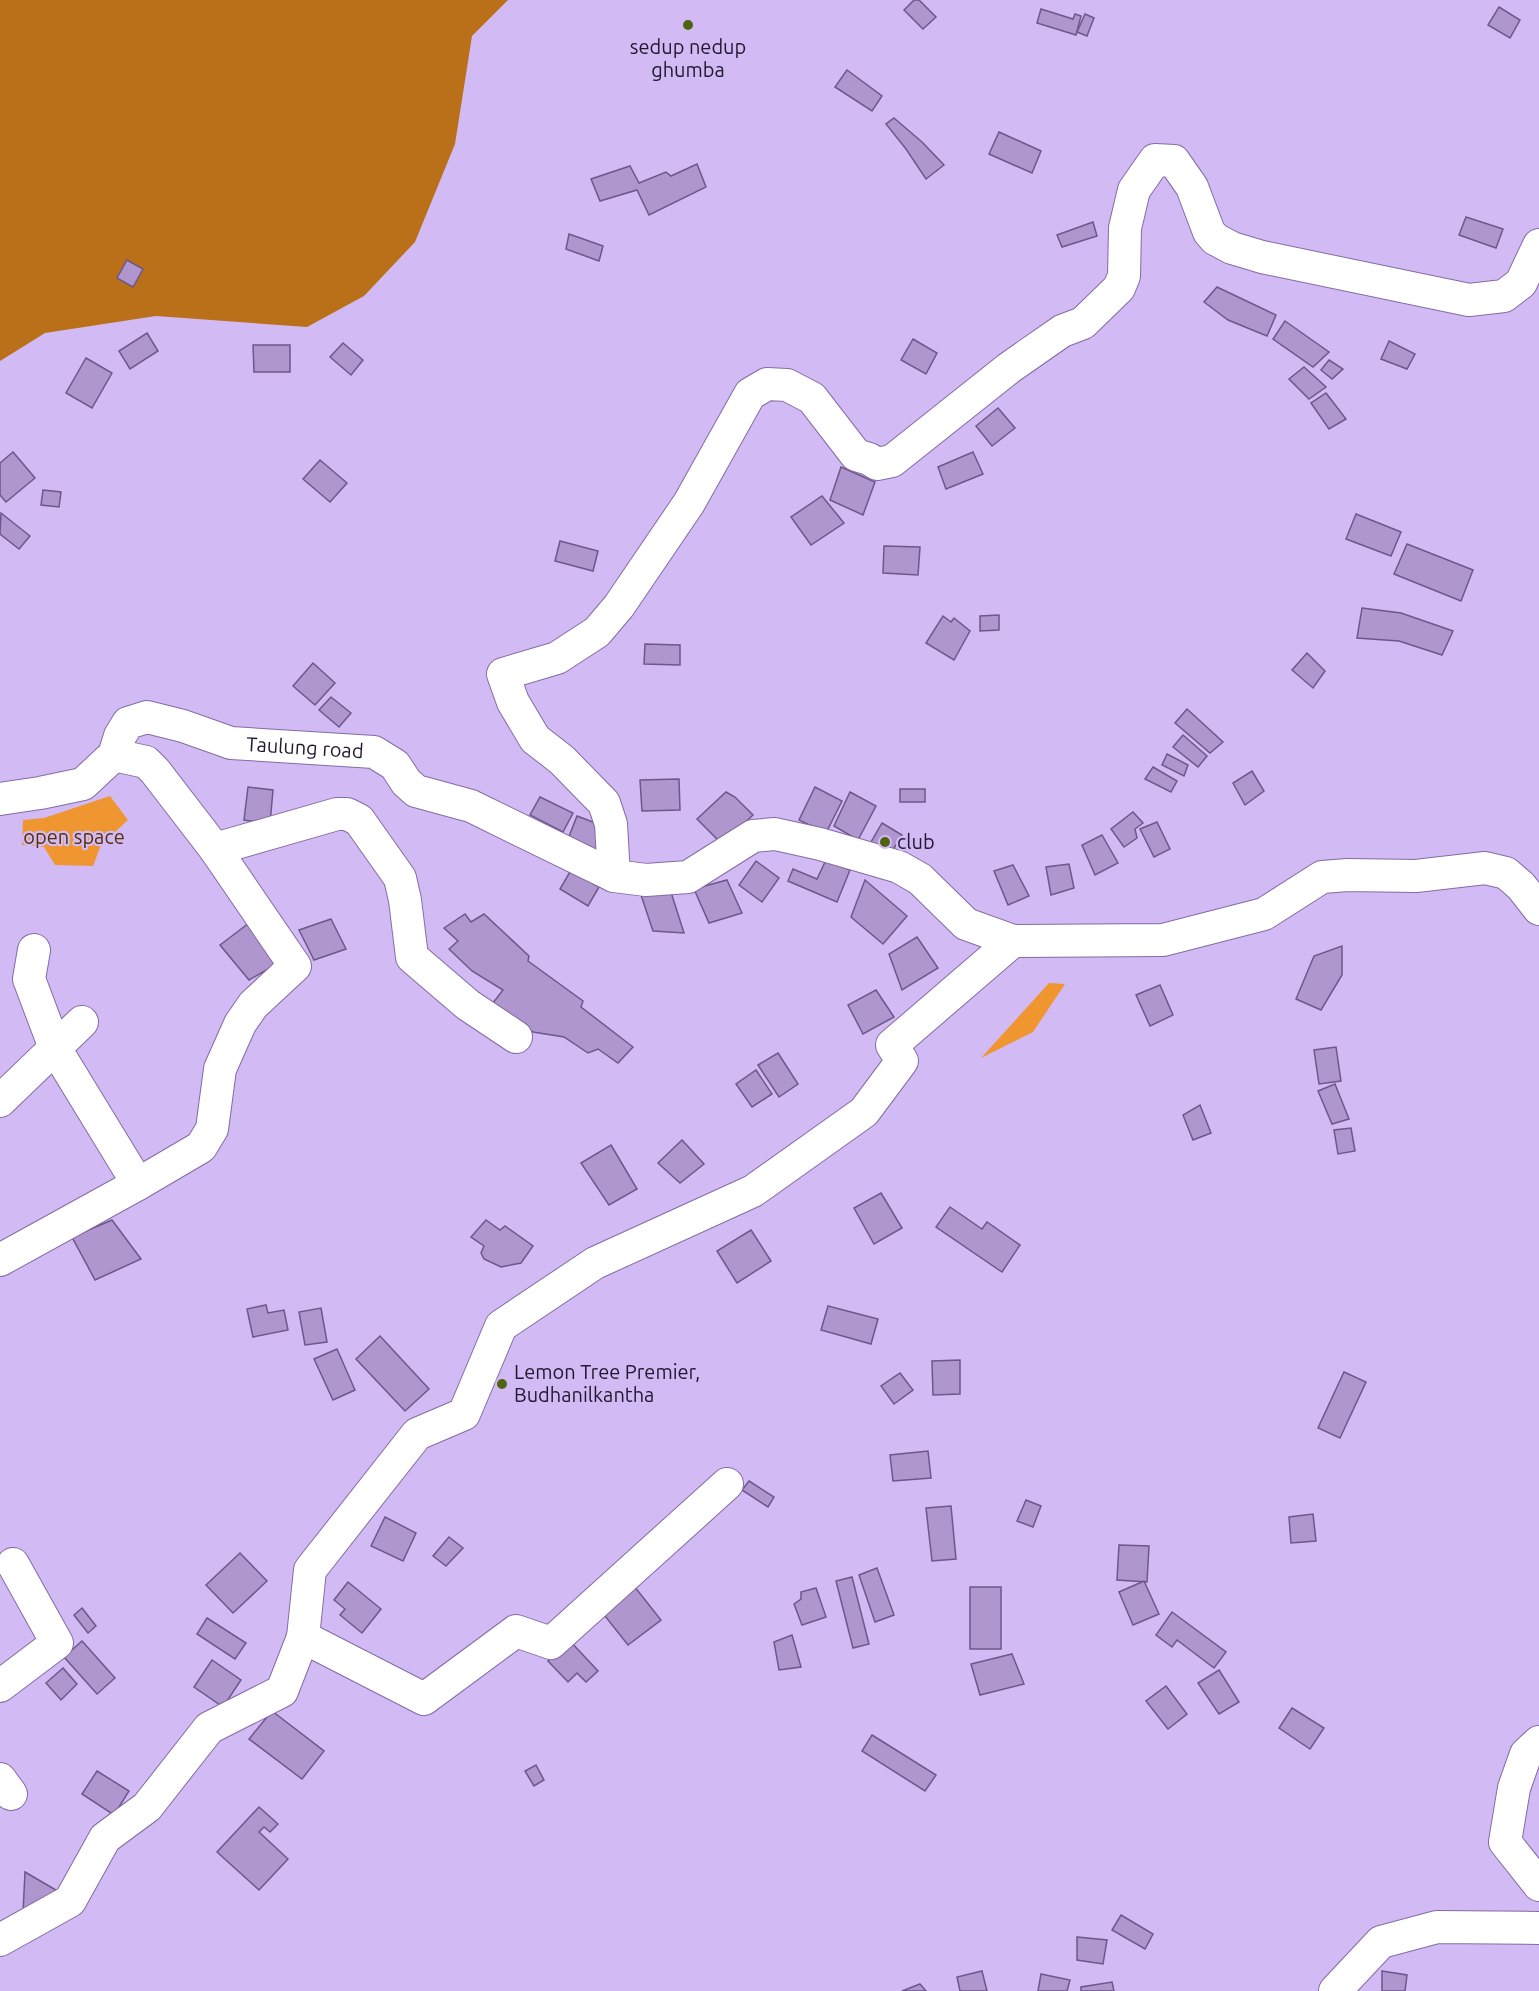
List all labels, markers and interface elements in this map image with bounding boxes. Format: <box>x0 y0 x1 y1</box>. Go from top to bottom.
marker: sedup nedup ghumba <box>681 18 695 32</box>
place label: sedup nedup ghumba <box>630 35 746 81</box>
street label: Taulung road <box>246 732 364 762</box>
park label: open space <box>23 825 125 848</box>
place label: club <box>897 830 935 853</box>
marker: club <box>878 835 892 849</box>
place label: Lemon Tree Premier, Budhanilkantha <box>514 1360 700 1406</box>
marker: Lemon Tree Premier, Budhanilkantha <box>495 1377 509 1391</box>

